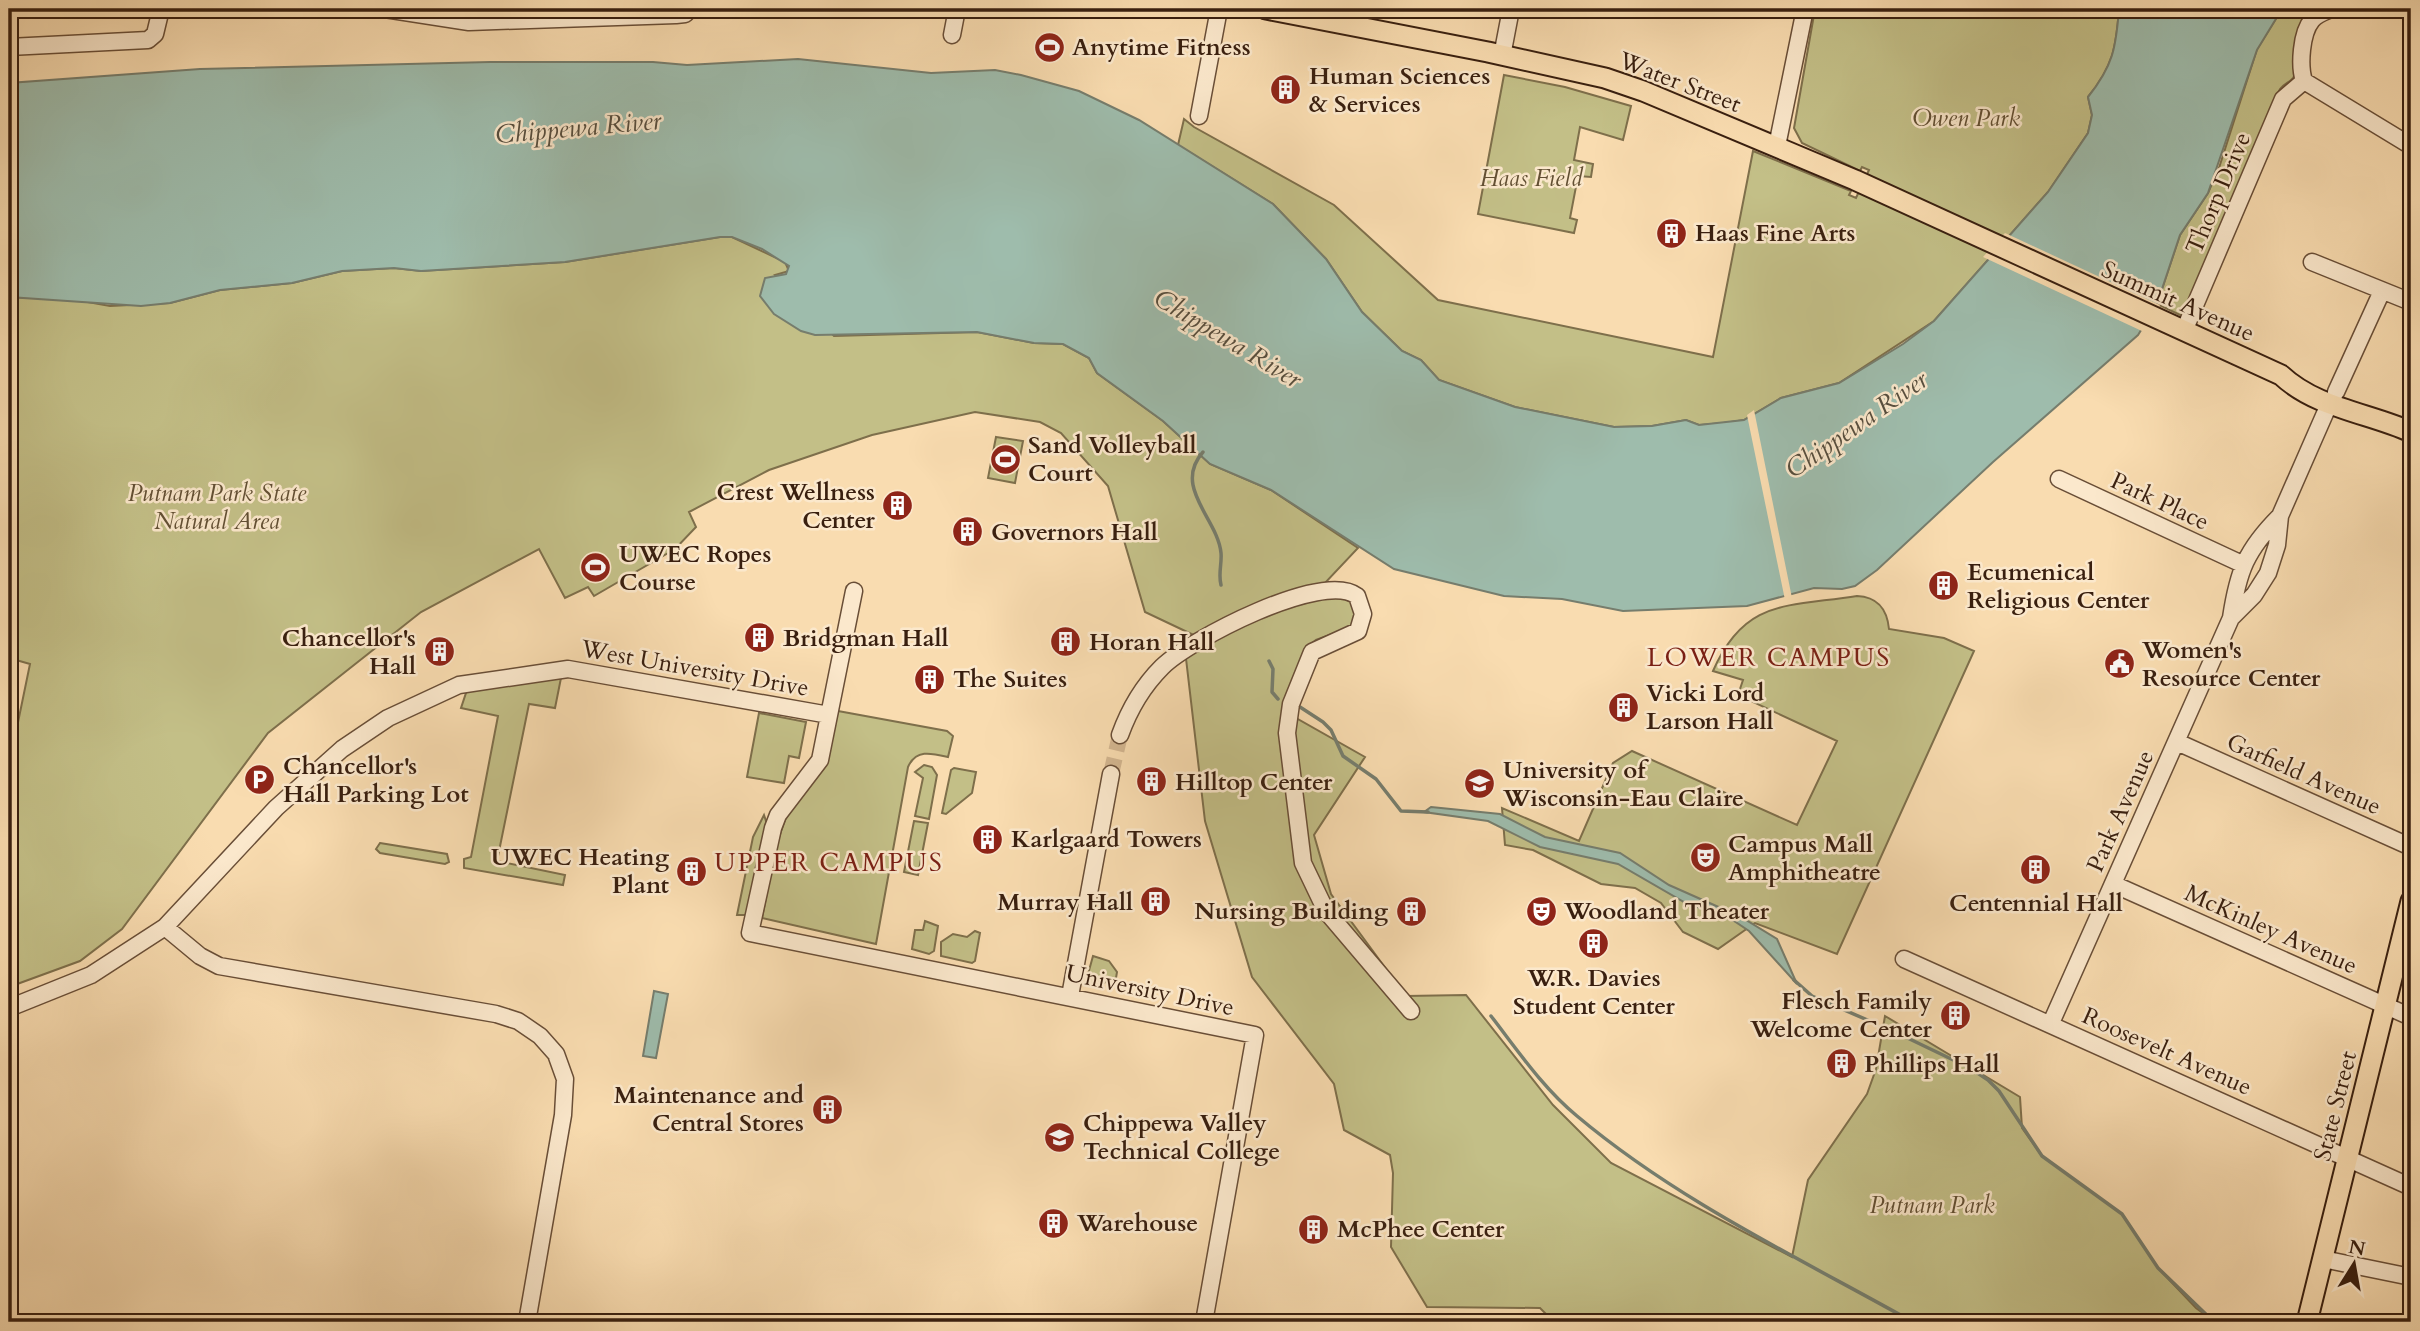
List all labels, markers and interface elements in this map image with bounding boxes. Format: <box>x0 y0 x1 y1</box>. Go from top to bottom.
sports icon: Anytime Fitness <box>1032 30 1066 64</box>
place label: Anytime Fitness <box>1072 31 1251 64</box>
street label: Water Street <box>1613 44 1746 121</box>
place label: Human Sciences & Services <box>1309 60 1490 121</box>
building icon: Human Sciences & Services <box>1269 73 1303 107</box>
park label: Owen Park <box>1912 102 2020 135</box>
water label: Chippewa River <box>494 103 664 152</box>
street label: Thorp Drive <box>2178 127 2259 259</box>
park label: Haas Field <box>1480 162 1584 195</box>
building icon: Haas Fine Arts <box>1655 216 1689 250</box>
place label: Haas Fine Arts <box>1695 217 1855 250</box>
street label: Summit Avenue <box>2096 253 2260 350</box>
water label: Chippewa River <box>1147 281 1309 397</box>
water label: Chippewa River <box>1778 361 1936 486</box>
place label: Sand Volleyball Court <box>1028 429 1197 490</box>
sports icon: Sand Volleyball Court <box>988 442 1022 476</box>
street label: Park Place <box>2105 464 2214 539</box>
place label: Crest Wellness Center <box>717 476 875 537</box>
park label: Putnam Park State Natural Area <box>128 477 307 538</box>
building icon: Crest Wellness Center <box>881 489 915 523</box>
building icon: Governors Hall <box>951 515 985 549</box>
place label: Governors Hall <box>991 516 1158 549</box>
place label: UWEC Ropes Course <box>619 538 771 599</box>
sports icon: UWEC Ropes Course <box>579 551 613 585</box>
place label: Ecumenical Religious Center <box>1967 556 2150 617</box>
building icon: Ecumenical Religious Center <box>1927 569 1961 603</box>
building icon: Bridgman Hall <box>743 621 777 655</box>
place label: Chancellor's Hall <box>282 622 416 683</box>
place label: Bridgman Hall <box>783 622 949 655</box>
building icon: Horan Hall <box>1049 625 1083 659</box>
place label: Horan Hall <box>1089 626 1214 659</box>
street label: West University Drive <box>577 632 811 705</box>
place label: Women's Resource Center <box>2141 634 2321 695</box>
building icon: Chancellor's Hall <box>422 635 456 669</box>
district label: LOWER CAMPUS <box>1647 640 1891 675</box>
public building icon: Women's Resource Center <box>2102 647 2136 681</box>
building icon: The Suites <box>913 662 947 696</box>
place label: The Suites <box>953 663 1067 696</box>
place label: Vicki Lord Larson Hall <box>1646 677 1774 738</box>
building icon: Vicki Lord Larson Hall <box>1606 690 1640 724</box>
street label: Garfield Avenue <box>2221 726 2386 823</box>
street label: Park Avenue <box>2079 745 2162 877</box>
place label: Chancellor's Hall Parking Lot <box>283 750 469 811</box>
place label: University of Wisconsin-Eau Claire <box>1502 754 1744 815</box>
parking icon: Chancellor's Hall Parking Lot <box>243 763 277 797</box>
building icon: Hilltop Center <box>1135 765 1169 799</box>
place label: Hilltop Center <box>1175 766 1333 799</box>
school or university icon: University of Wisconsin-Eau Claire <box>1463 767 1497 801</box>
building icon: Karlgaard Towers <box>971 822 1005 856</box>
place label: Karlgaard Towers <box>1011 823 1202 856</box>
place label: Campus Mall Amphitheatre <box>1728 828 1881 889</box>
place label: UWEC Heating Plant <box>491 841 670 902</box>
theatre icon: Campus Mall Amphitheatre <box>1688 841 1722 875</box>
district label: UPPER CAMPUS <box>714 845 944 880</box>
building icon: Centennial Hall <box>2019 852 2053 886</box>
building icon: UWEC Heating Plant <box>675 854 709 888</box>
street label: McKinley Avenue <box>2179 877 2362 982</box>
building icon: Murray Hall <box>1139 885 1173 919</box>
place label: Murray Hall <box>997 886 1133 919</box>
place label: Centennial Hall <box>1949 887 2123 920</box>
building icon: Nursing Building <box>1394 894 1428 928</box>
theatre icon: Woodland Theater <box>1524 894 1558 928</box>
place label: Nursing Building <box>1194 895 1389 928</box>
place label: Woodland Theater <box>1563 895 1769 928</box>
building icon: W.R. Davies Student Center <box>1577 927 1611 961</box>
street label: University Drive <box>1063 957 1237 1024</box>
place label: W.R. Davies Student Center <box>1513 962 1675 1023</box>
place label: Flesch Family Welcome Center <box>1749 985 1932 1046</box>
building icon: Flesch Family Welcome Center <box>1938 998 1972 1032</box>
street label: Roosevelt Avenue <box>2077 999 2257 1104</box>
building icon: Phillips Hall <box>1824 1047 1858 1081</box>
street label: State Street <box>2306 1047 2365 1165</box>
place label: Phillips Hall <box>1864 1048 2000 1081</box>
place label: Maintenance and Central Stores <box>614 1079 804 1140</box>
building icon: Maintenance and Central Stores <box>810 1092 844 1126</box>
place label: Chippewa Valley Technical College <box>1083 1107 1280 1168</box>
school or university icon: Chippewa Valley Technical College <box>1043 1120 1077 1154</box>
park label: Putnam Park <box>1869 1189 1995 1222</box>
building icon: Warehouse <box>1037 1206 1071 1240</box>
place label: Warehouse <box>1076 1207 1198 1240</box>
building icon: McPhee Center <box>1297 1212 1331 1246</box>
place label: McPhee Center <box>1337 1213 1505 1246</box>
north arrow <box>2318 1230 2388 1300</box>
text: N <box>2346 1234 2368 1263</box>

